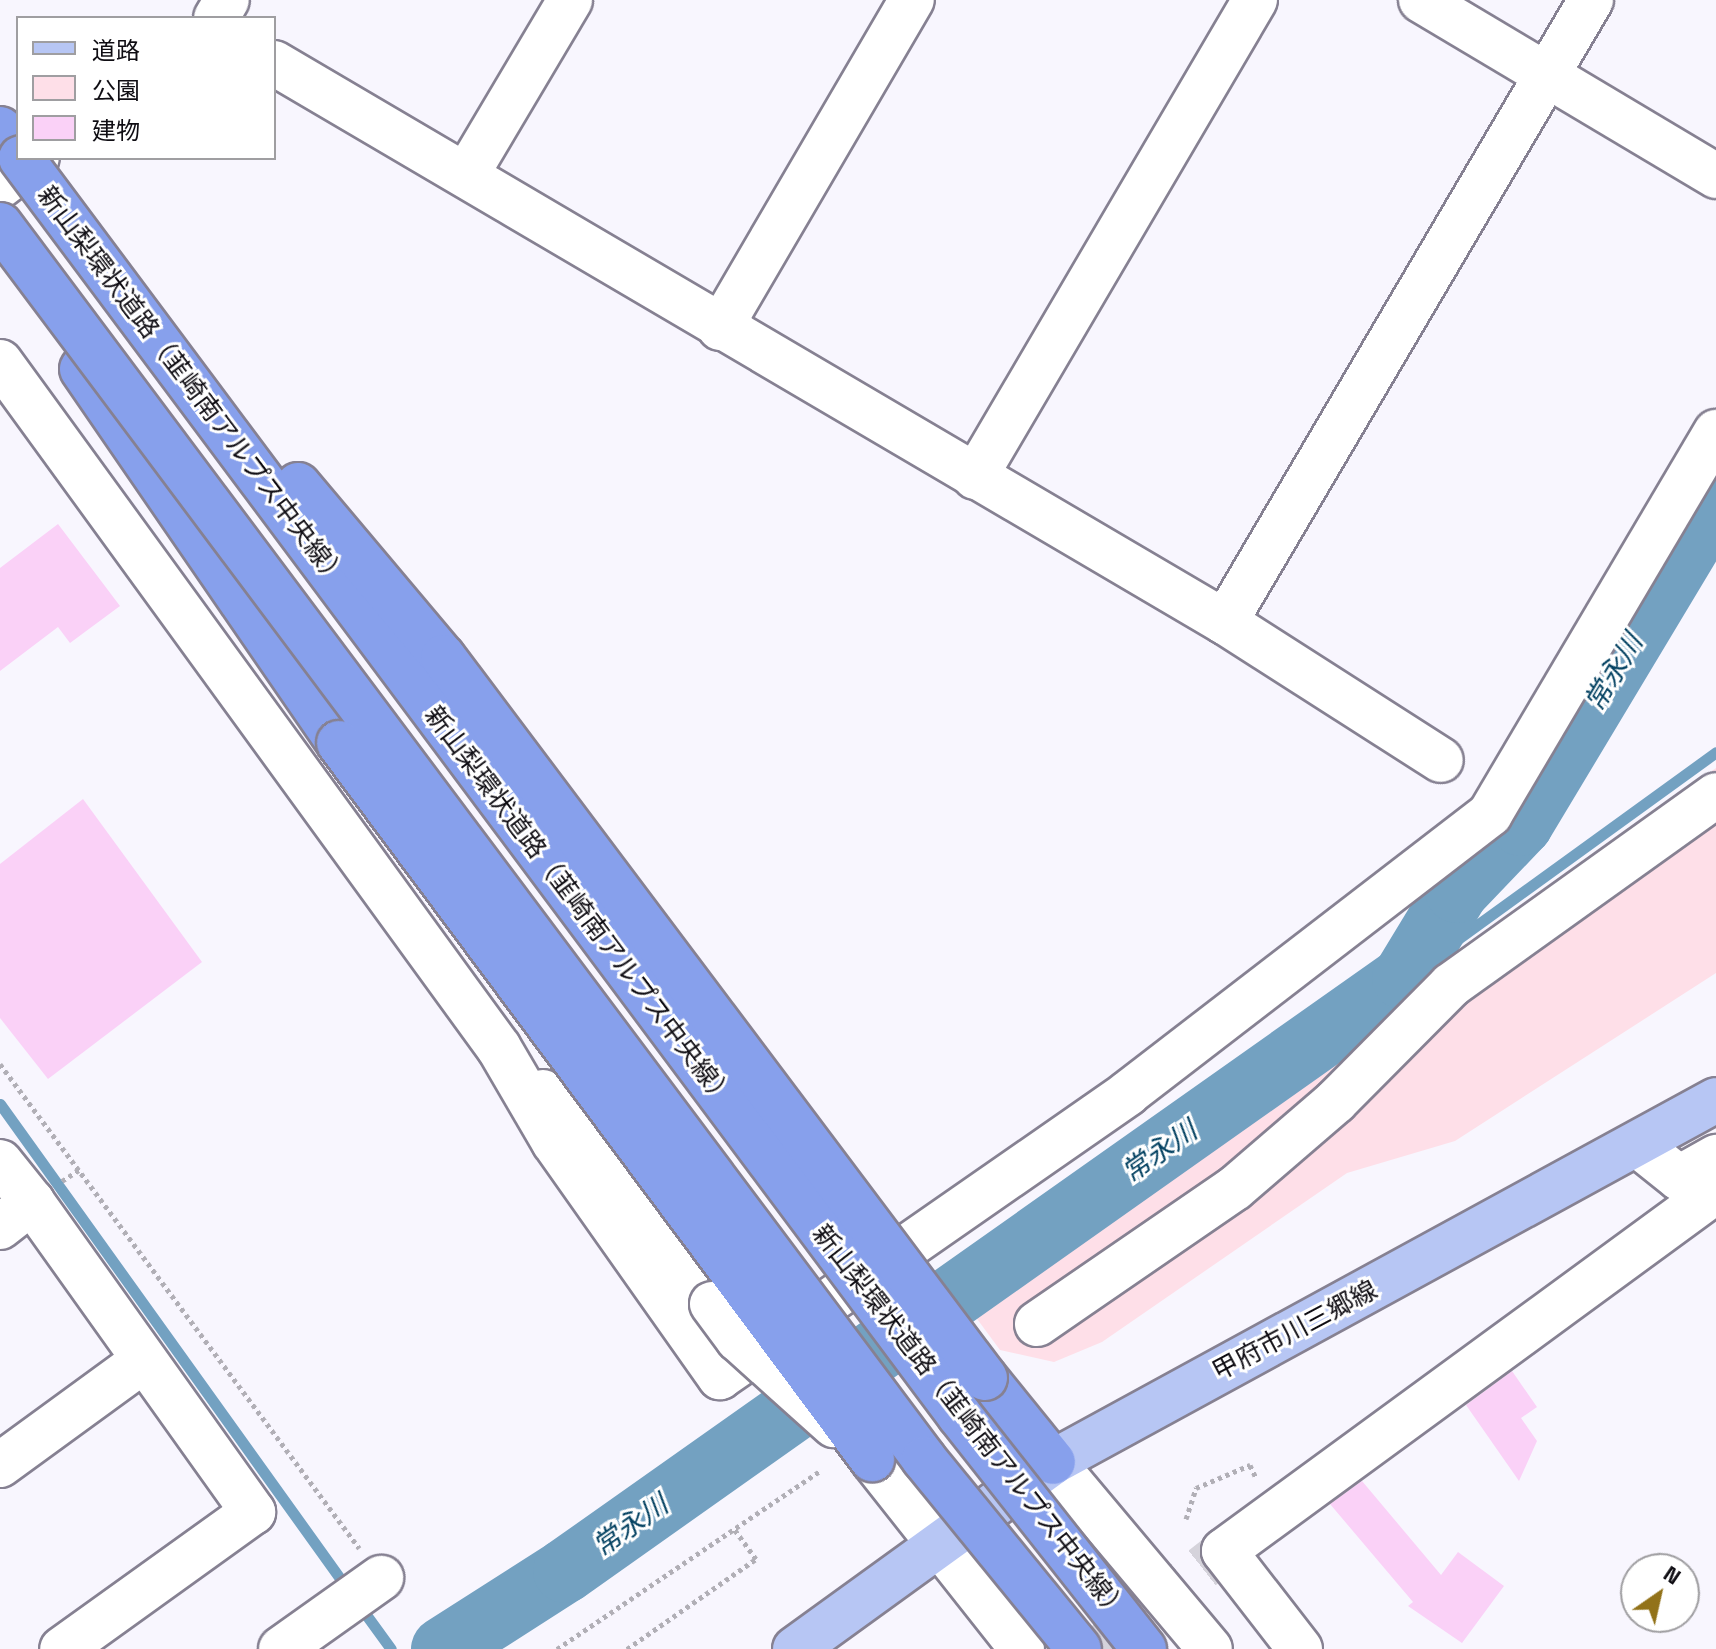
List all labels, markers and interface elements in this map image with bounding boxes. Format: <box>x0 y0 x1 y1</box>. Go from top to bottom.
legend <box>16 16 276 160</box>
text: 道路 <box>92 35 140 66</box>
text: 公園 <box>92 75 140 106</box>
text: 建物 <box>92 115 140 146</box>
street label: 新山梨環状道路（韮崎南アルプス中央線） <box>31 180 353 594</box>
water label: 常永川 <box>1577 627 1649 717</box>
street label: 新山梨環状道路（韮崎南アルプス中央線） <box>418 700 740 1114</box>
water label: 常永川 <box>1115 1113 1203 1189</box>
street label: 新山梨環状道路（韮崎南アルプス中央線） <box>806 1219 1134 1627</box>
street label: 甲府市川三郷線 <box>1207 1275 1383 1387</box>
water label: 常永川 <box>586 1487 674 1563</box>
north arrow <box>1620 1553 1700 1633</box>
text: N <box>1658 1559 1686 1590</box>

